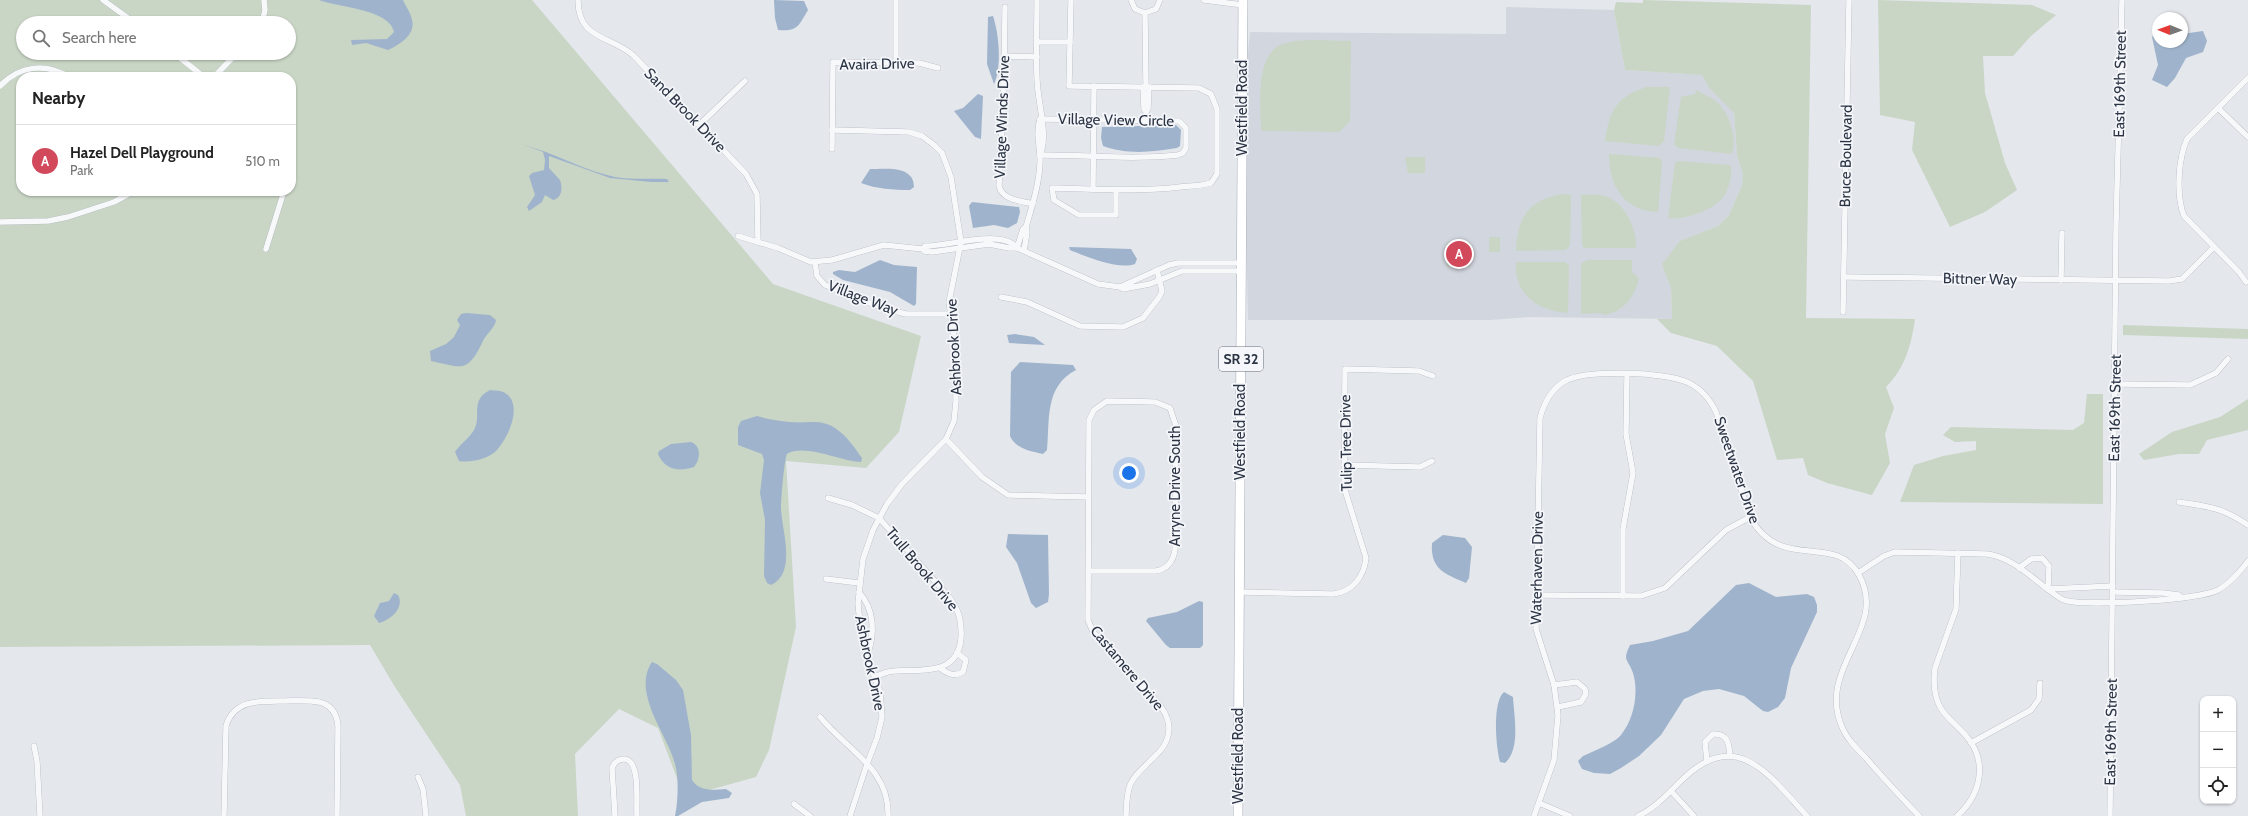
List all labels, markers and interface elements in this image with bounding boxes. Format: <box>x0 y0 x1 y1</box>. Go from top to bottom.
north arrow <box>2152 12 2188 48</box>
search box <box>16 16 296 60</box>
icon: search <box>30 27 52 49</box>
text: Search here <box>62 29 137 47</box>
street label: East 169th Street <box>2110 30 2130 138</box>
street label: Avaira Drive <box>839 54 915 74</box>
street label: Village Winds Drive <box>991 55 1013 179</box>
street label: Westfield Road <box>1233 60 1251 156</box>
street label: Sand Brook Drive <box>640 64 730 156</box>
text: Nearby <box>32 88 85 108</box>
street label: Bruce Boulevard <box>1836 104 1856 208</box>
street label: Village View Circle <box>1058 110 1175 130</box>
text: Hazel Dell Playground <box>70 144 214 162</box>
text: A <box>41 153 49 169</box>
text: 510 m <box>245 153 280 169</box>
text: Park <box>70 162 93 178</box>
pin: A <box>1446 239 1472 269</box>
street label: Bittner Way <box>1943 269 2018 289</box>
street label: Village Way <box>825 276 901 320</box>
street label: Ashbrook Drive <box>942 298 966 396</box>
road number: SR 32 <box>1219 347 1263 371</box>
street label: East 169th Street <box>2105 354 2125 462</box>
street label: Westfield Road <box>1231 384 1249 480</box>
street label: Tulip Tree Drive <box>1336 394 1356 491</box>
street label: Sweetwater Drive <box>1710 414 1764 526</box>
street label: Arryne Drive South <box>1166 426 1184 546</box>
your location <box>1119 463 1139 483</box>
street label: Waterhaven Drive <box>1527 511 1547 625</box>
street label: Trull Brook Drive <box>882 524 962 615</box>
street label: Ashbrook Drive <box>851 614 889 712</box>
street label: Castamere Drive <box>1086 622 1168 714</box>
street label: East 169th Street <box>2101 678 2121 786</box>
map controls <box>2200 696 2236 804</box>
button: + <box>2200 696 2236 732</box>
street label: Westfield Road <box>1229 708 1247 804</box>
button: − <box>2200 732 2236 768</box>
button: locate <box>2200 768 2236 804</box>

